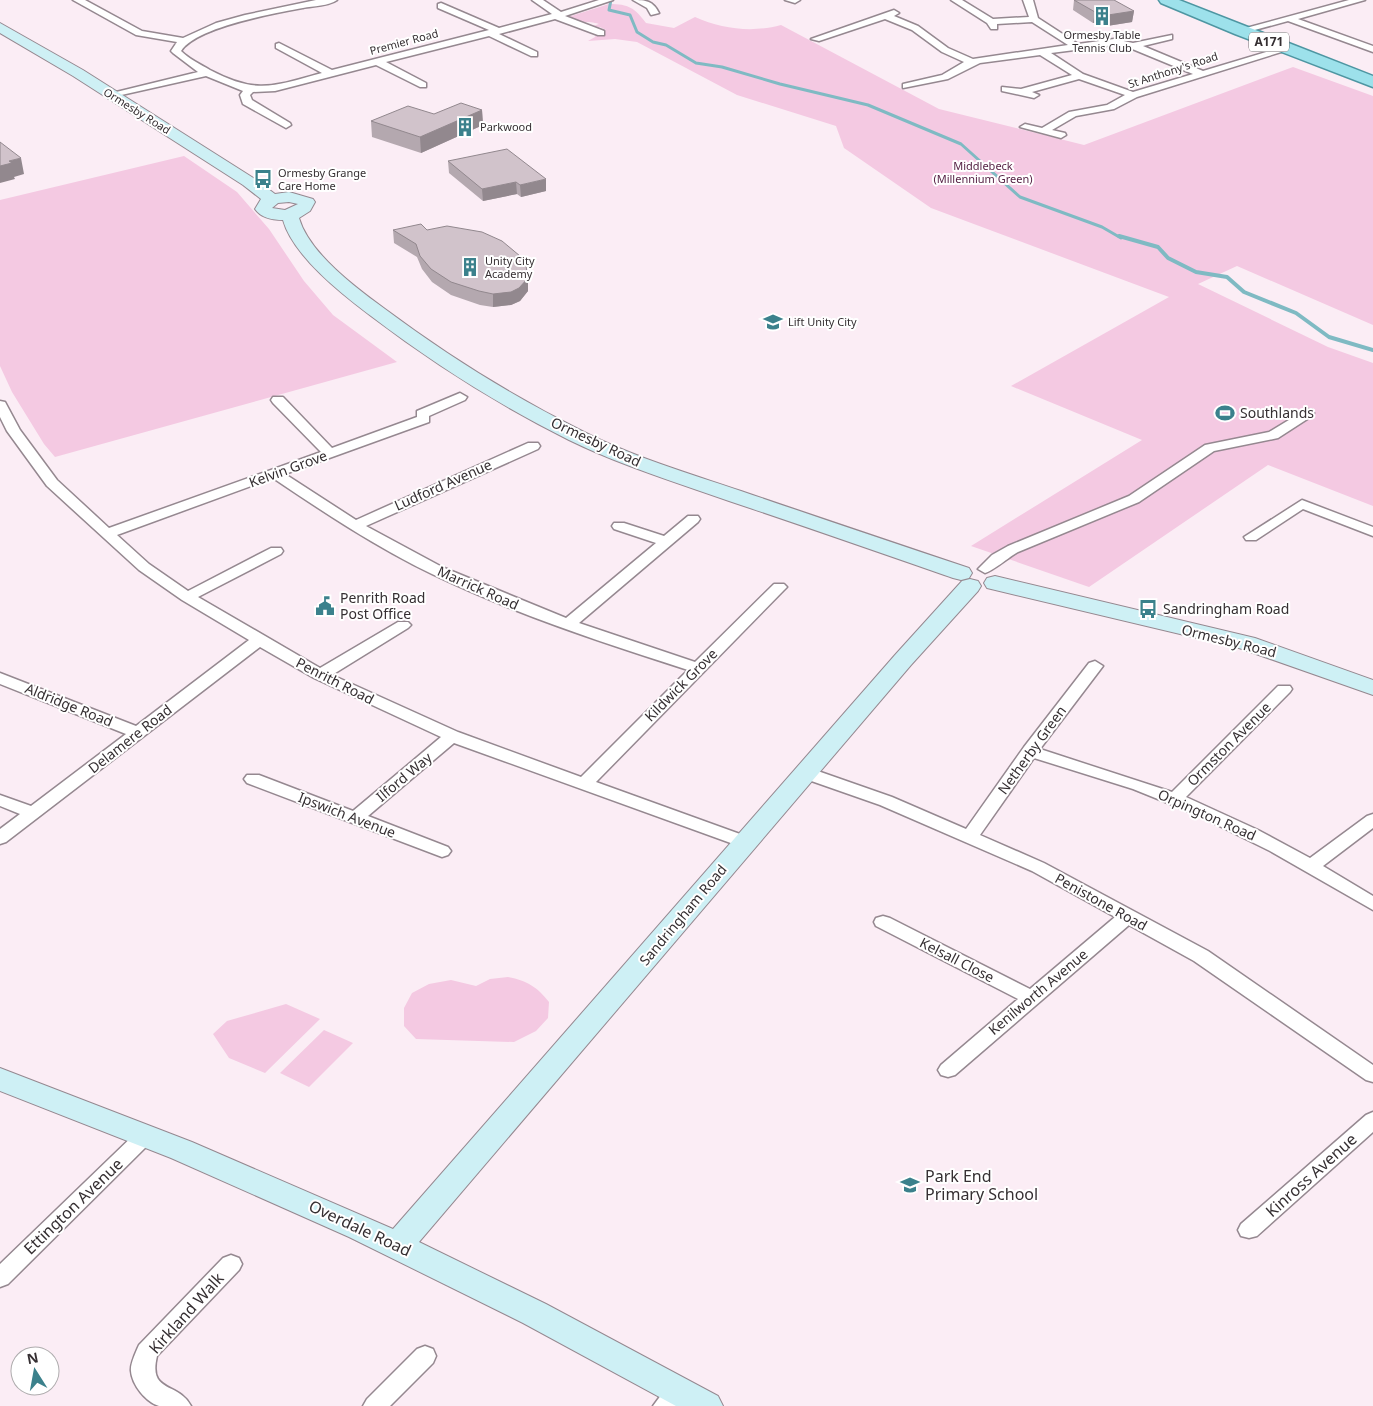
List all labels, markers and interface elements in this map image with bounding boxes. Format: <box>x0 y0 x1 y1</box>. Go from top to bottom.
building icon: Ormesby Table Tennis Club <box>1091 5 1113 27</box>
street label: Premier Road <box>368 25 440 58</box>
place label: Ormesby Table Tennis Club <box>1063 27 1141 55</box>
road number: A171 <box>1249 32 1289 52</box>
street label: St Anthony's Road <box>1126 48 1220 91</box>
street label: Ormesby Road <box>101 84 174 137</box>
building icon: Parkwood <box>454 116 476 138</box>
place label: Parkwood <box>480 119 532 134</box>
park label: Middlebeck (Millennium Green) <box>933 158 1033 186</box>
place label: Ormesby Grange Care Home <box>278 165 366 193</box>
bus stop icon: Ormesby Grange Care Home <box>252 168 274 190</box>
place label: Unity City Academy <box>485 253 535 281</box>
building icon: Unity City Academy <box>459 256 481 278</box>
school or university icon: Lift Unity City <box>762 311 784 333</box>
place label: Lift Unity City <box>788 314 857 329</box>
sports icon: Southlands <box>1214 402 1236 424</box>
place label: Southlands <box>1240 403 1314 422</box>
street label: Ormesby Road <box>548 412 644 471</box>
street label: Kelvin Grove <box>246 446 330 491</box>
street label: Ludford Avenue <box>391 455 495 515</box>
street label: Marrick Road <box>435 561 522 614</box>
place label: Penrith Road Post Office <box>340 588 425 623</box>
public building icon: Penrith Road Post Office <box>314 595 336 617</box>
bus stop icon: Sandringham Road <box>1137 598 1159 620</box>
place label: Sandringham Road <box>1163 599 1289 618</box>
street label: Ormesby Road <box>1180 620 1279 661</box>
street label: Kildwick Grove <box>640 644 721 725</box>
street label: Penrith Road <box>293 653 378 708</box>
street label: Aldridge Road <box>23 678 116 731</box>
street label: Ormston Avenue <box>1183 697 1275 790</box>
street label: Delamere Road <box>84 700 175 777</box>
street label: Netherby Green <box>993 702 1070 798</box>
street label: Ilford Way <box>372 747 436 805</box>
street label: Orpington Road <box>1155 784 1259 845</box>
street label: Ipswich Avenue <box>296 787 399 842</box>
street label: Sandringham Road <box>635 860 731 969</box>
street label: Penistone Road <box>1052 868 1151 935</box>
street label: Kelsall Close <box>917 933 998 986</box>
street label: Kenilworth Avenue <box>984 944 1091 1039</box>
street label: Kinross Avenue <box>1261 1128 1361 1222</box>
street label: Ettington Avenue <box>19 1153 127 1259</box>
place label: Park End Primary School <box>925 1165 1038 1205</box>
school or university icon: Park End Primary School <box>899 1174 921 1196</box>
street label: Overdale Road <box>305 1195 415 1261</box>
street label: Kirkland Walk <box>144 1267 229 1358</box>
north arrow <box>10 1346 60 1396</box>
text: N <box>25 1347 40 1368</box>

